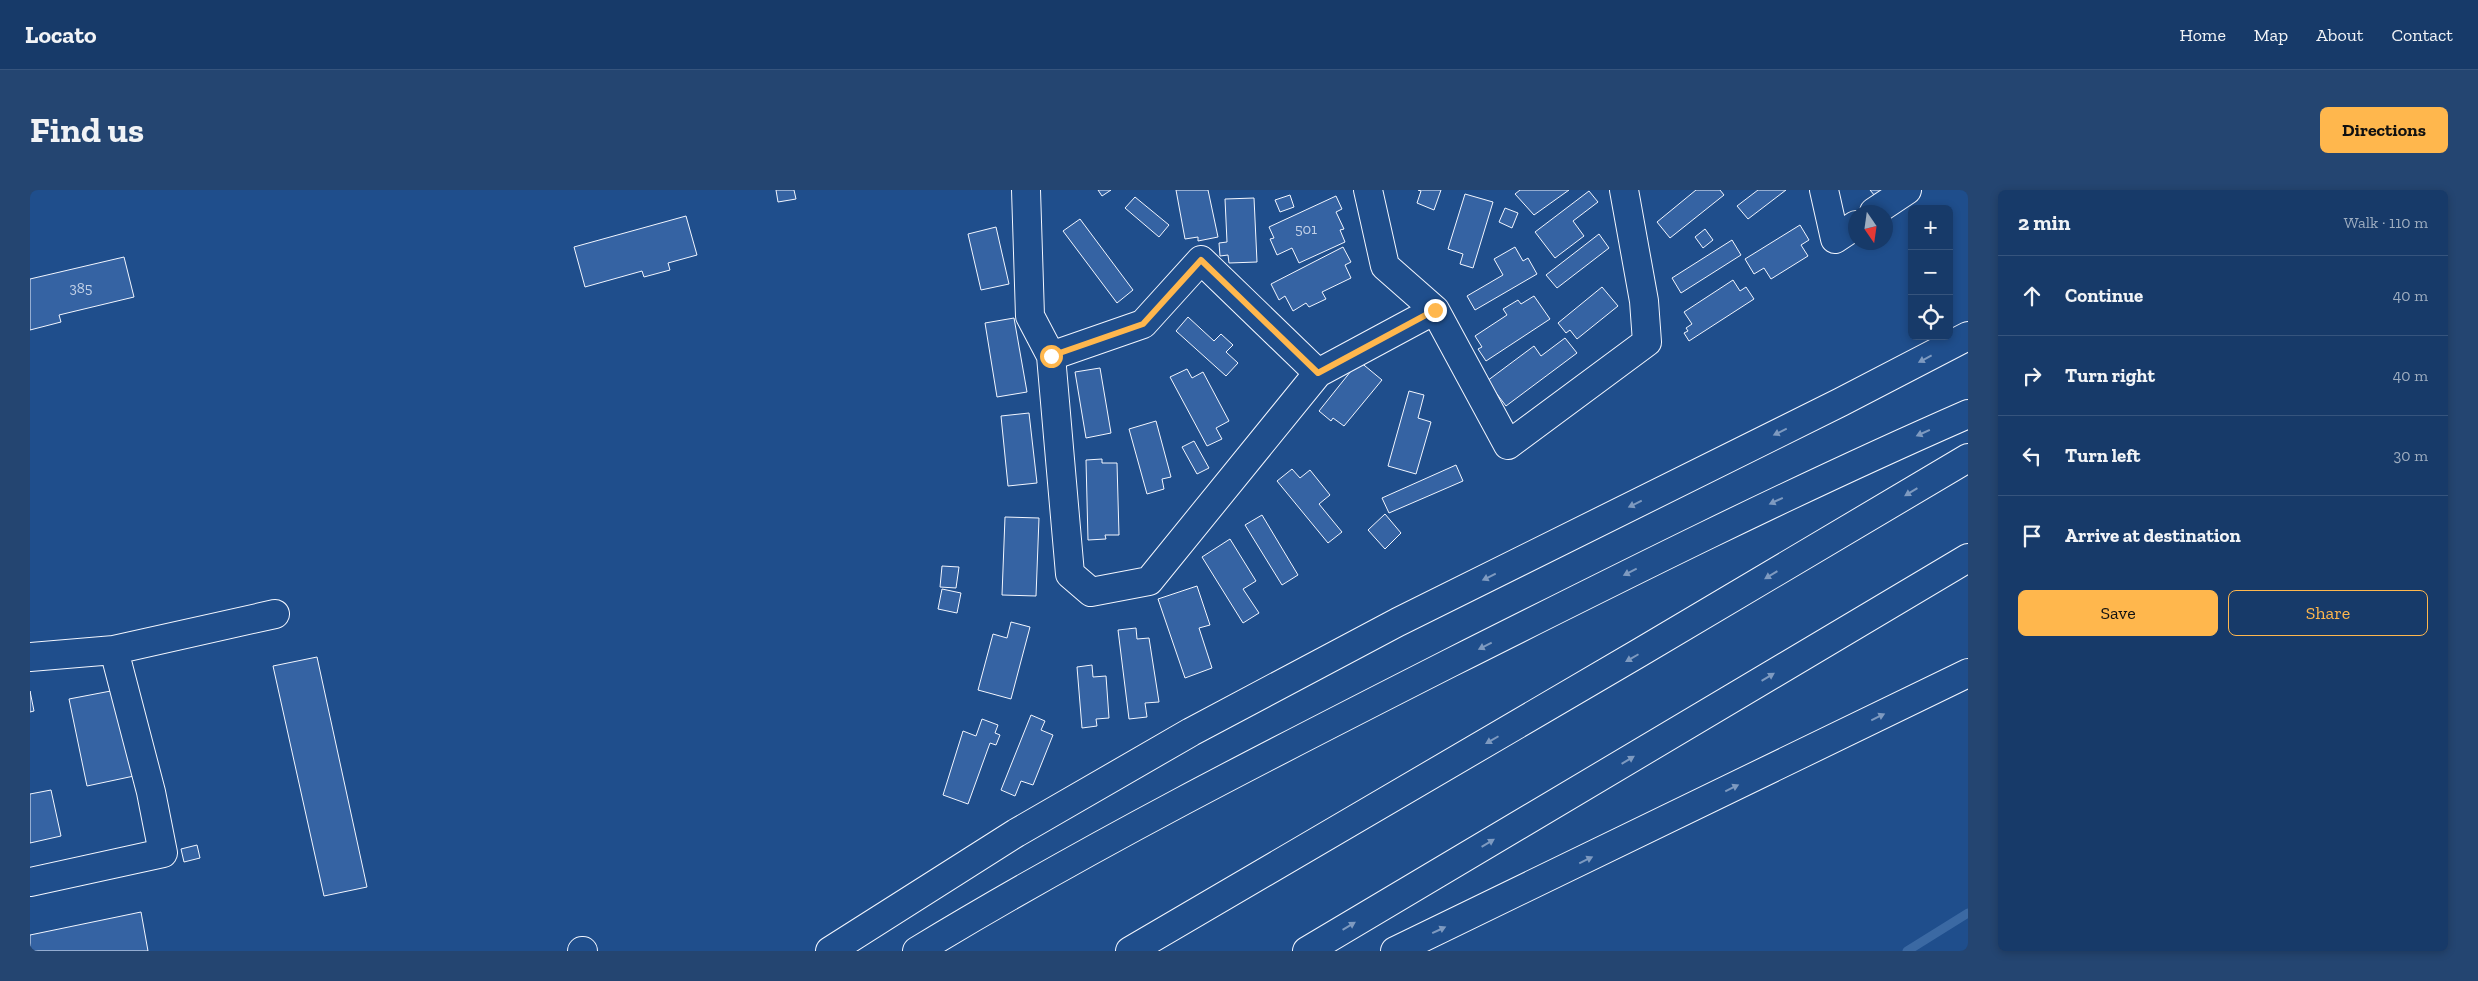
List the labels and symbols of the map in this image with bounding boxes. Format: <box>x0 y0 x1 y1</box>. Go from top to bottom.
north arrow <box>1848 205 1893 250</box>
house number: 501 <box>1295 220 1317 238</box>
house number: 385 <box>69 279 93 297</box>
route end <box>1424 299 1447 322</box>
route start <box>1040 345 1063 368</box>
one-way arrow <box>1918 355 1933 363</box>
one-way arrow <box>1773 428 1787 436</box>
one-way arrow <box>1916 430 1930 438</box>
one-way arrow <box>1905 487 1918 496</box>
one-way arrow <box>1769 498 1783 506</box>
one-way arrow <box>1627 500 1642 509</box>
one-way arrow <box>1622 568 1637 576</box>
one-way arrow <box>1765 570 1778 579</box>
one-way arrow <box>1482 573 1496 581</box>
one-way arrow <box>1477 642 1492 650</box>
one-way arrow <box>1625 653 1638 662</box>
one-way arrow <box>1761 673 1776 681</box>
one-way arrow <box>1871 713 1885 721</box>
one-way arrow <box>1484 736 1499 744</box>
one-way arrow <box>1622 755 1635 764</box>
one-way arrow <box>1725 784 1739 792</box>
one-way arrow <box>1482 838 1495 847</box>
one-way arrow <box>1579 856 1593 864</box>
one-way arrow <box>1342 921 1355 930</box>
one-way arrow <box>1432 926 1447 934</box>

